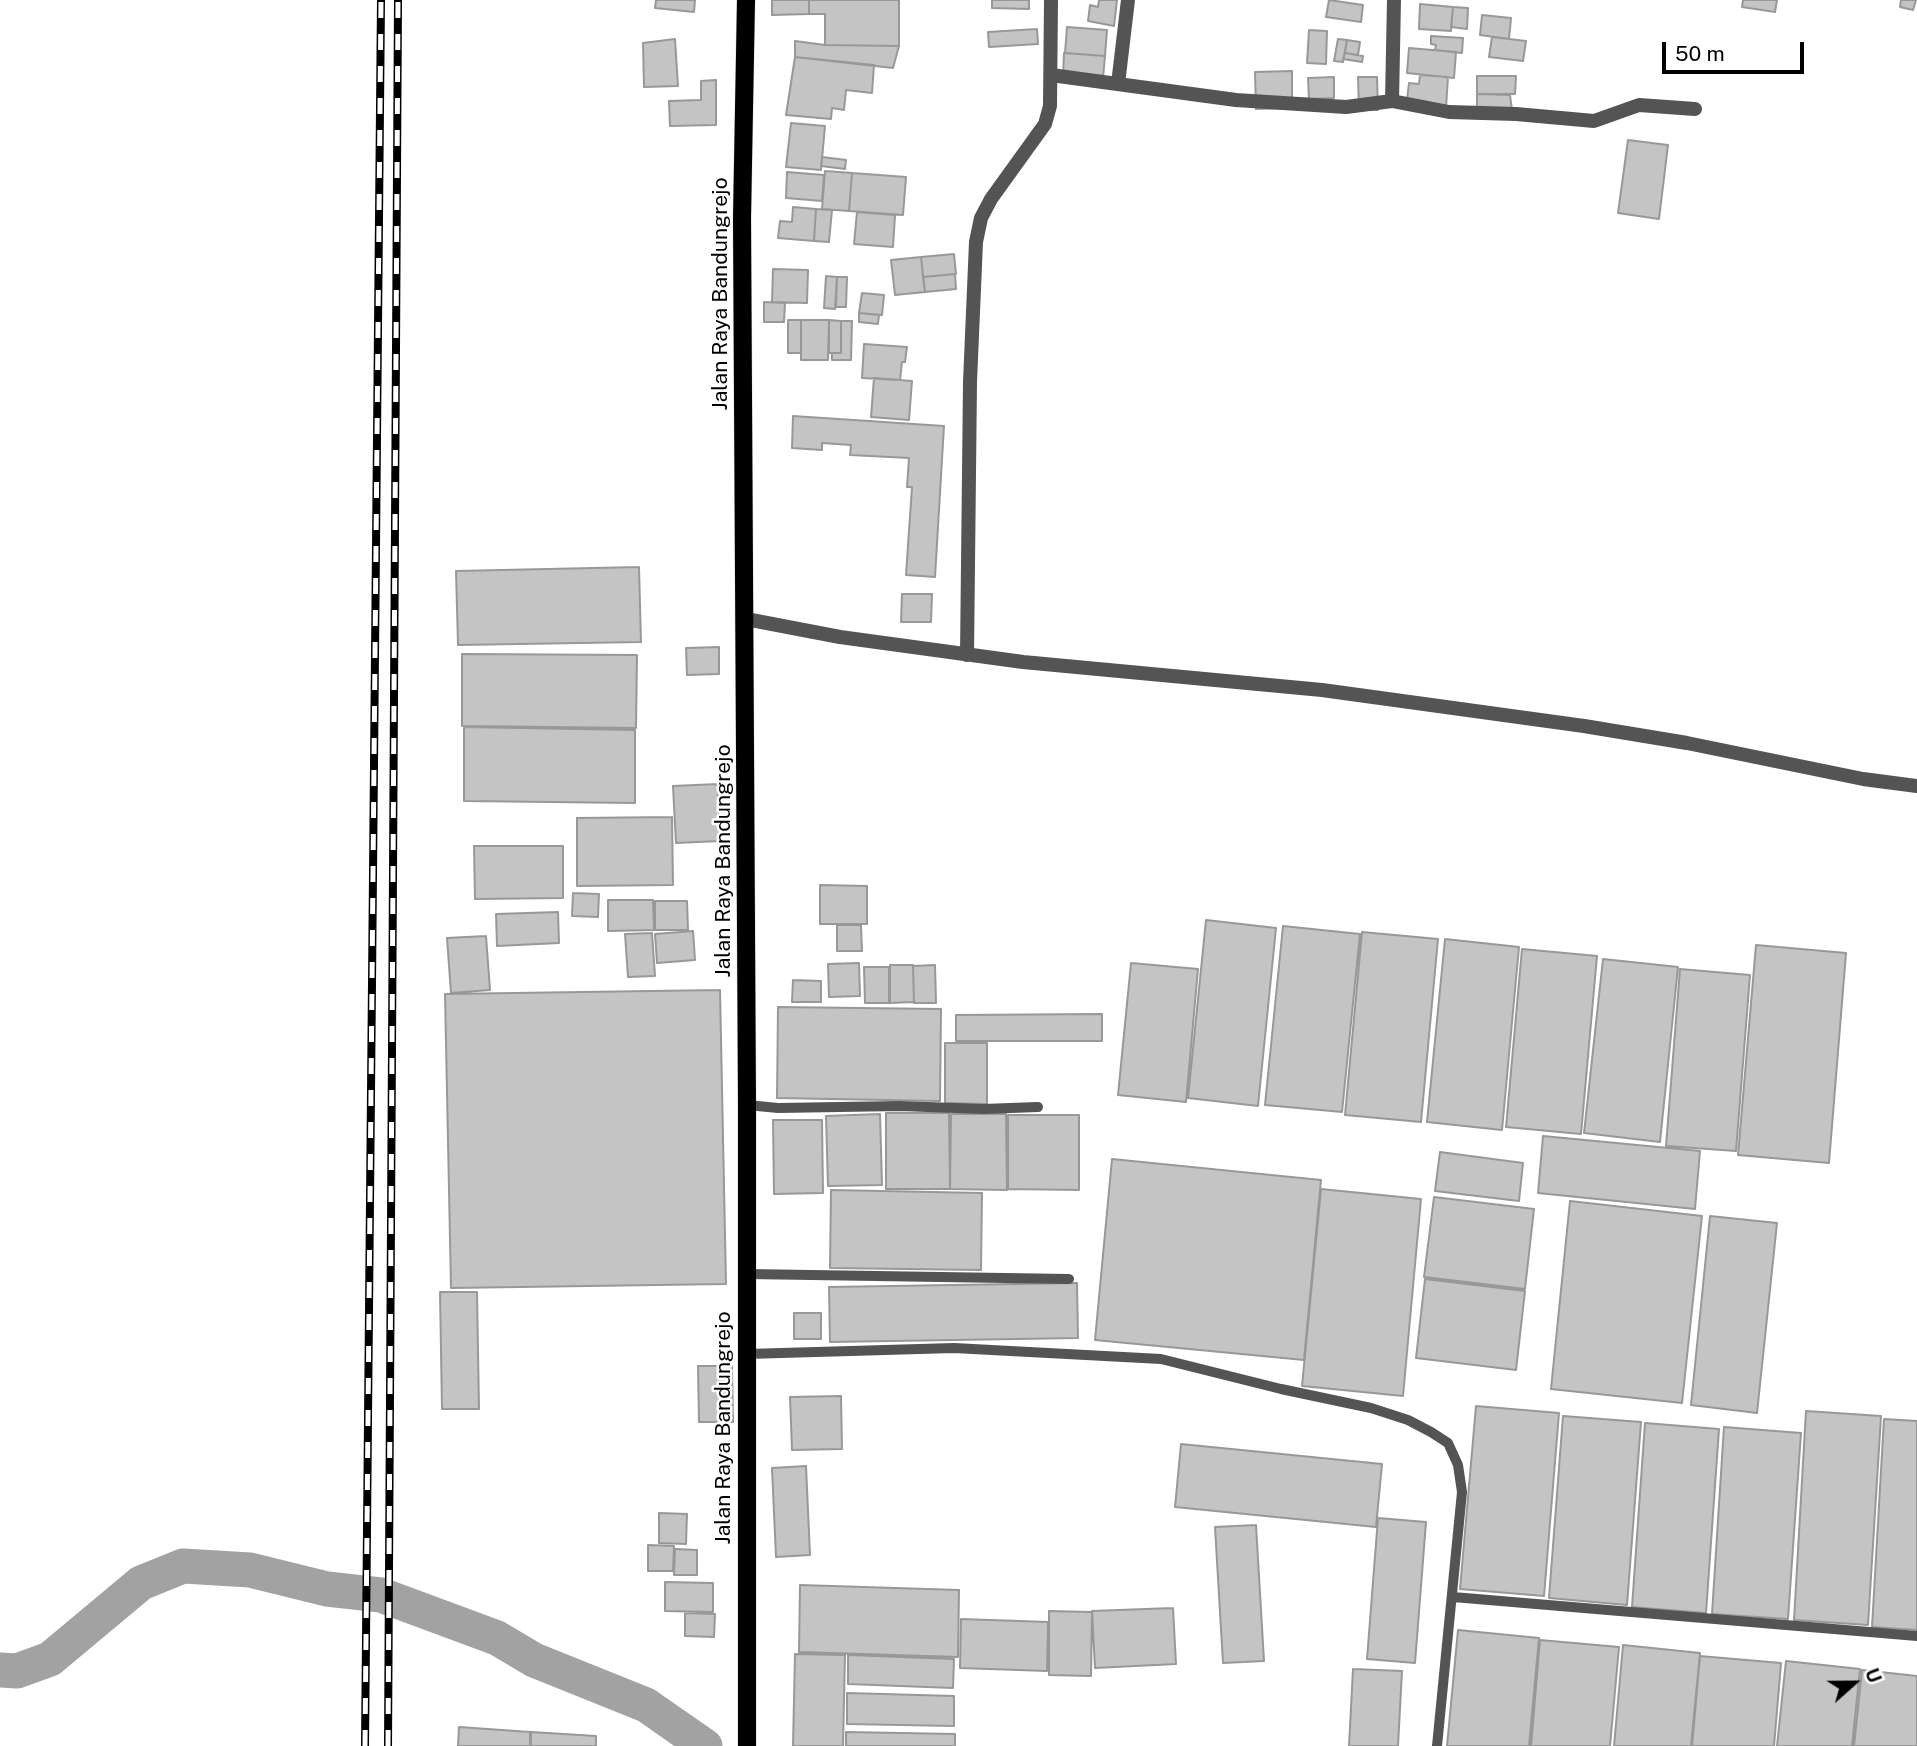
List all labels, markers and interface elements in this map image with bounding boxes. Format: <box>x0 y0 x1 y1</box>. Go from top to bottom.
scale bar <box>1665 28 1807 72</box>
text: 50 m <box>1675 41 1725 66</box>
street label: Jalan Raya Bandungrejo <box>708 177 734 411</box>
street label: Jalan Raya Bandungrejo <box>711 744 737 978</box>
street label: Jalan Raya Bandungrejo <box>711 1311 737 1545</box>
north arrow <box>1819 1648 1889 1718</box>
text: U <box>1861 1665 1886 1686</box>

